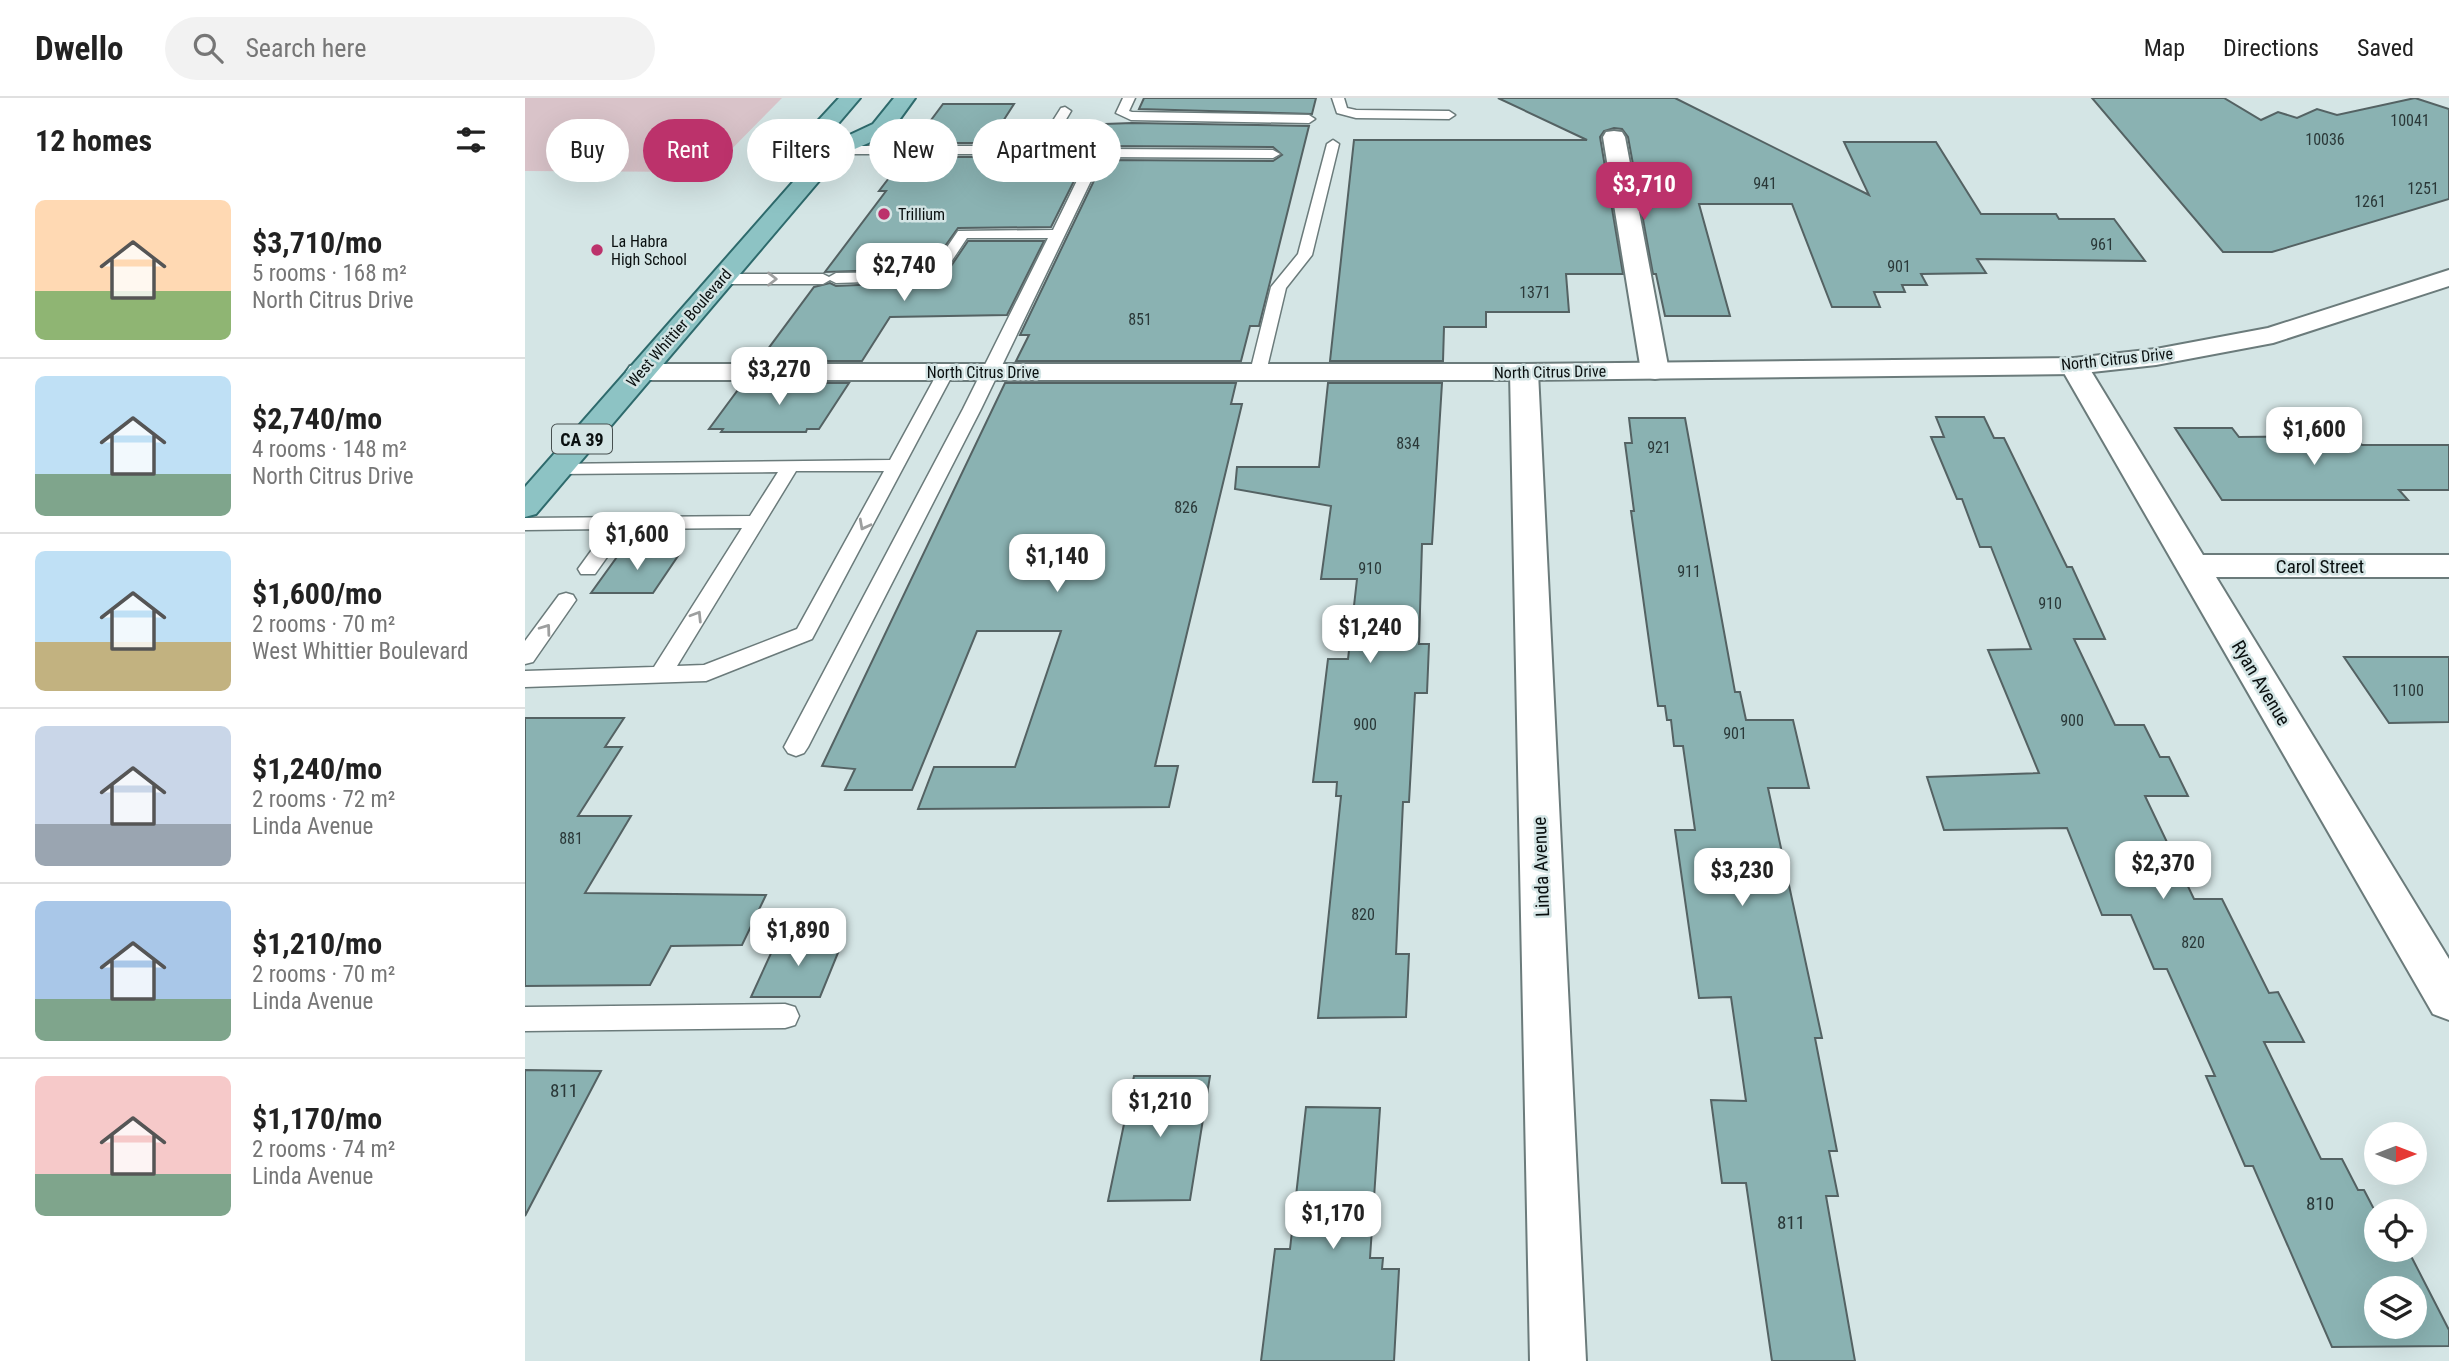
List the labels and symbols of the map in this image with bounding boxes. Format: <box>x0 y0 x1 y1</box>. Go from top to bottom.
house number: 10041 <box>2390 111 2430 130</box>
house number: 10036 <box>2305 130 2345 149</box>
pin: $3,710 <box>1587 162 1701 222</box>
house number: 941 <box>1753 174 1777 193</box>
house number: 1251 <box>2407 179 2439 198</box>
house number: 1261 <box>2354 192 2386 211</box>
place label: Trillium <box>898 205 945 224</box>
marker: Trillium <box>876 206 892 222</box>
place label: La Habra High School <box>611 232 687 269</box>
house number: 961 <box>2090 235 2114 254</box>
marker: La Habra High School <box>589 242 605 258</box>
pin: $2,740 <box>847 244 961 303</box>
house number: 901 <box>1887 257 1911 276</box>
street label: West Whittier Boulevard <box>622 265 736 391</box>
one-way arrow <box>767 271 778 287</box>
house number: 1371 <box>1519 283 1551 302</box>
house number: 851 <box>1128 310 1152 329</box>
street label: North Citrus Drive <box>2060 344 2174 374</box>
pin: $3,270 <box>722 348 836 407</box>
street label: North Citrus Drive <box>1494 362 1606 382</box>
street label: North Citrus Drive <box>927 363 1039 382</box>
pin: $1,600 <box>2257 408 2371 467</box>
road number: CA 39 <box>552 424 612 454</box>
house number: 834 <box>1396 434 1420 453</box>
house number: 921 <box>1647 438 1671 457</box>
house number: 826 <box>1174 498 1198 517</box>
pin: $1,600 <box>580 512 694 572</box>
one-way arrow <box>858 518 872 531</box>
pin: $1,140 <box>1000 534 1114 594</box>
street label: Carol Street <box>2276 555 2364 578</box>
house number: 910 <box>1358 559 1382 578</box>
house number: 911 <box>1677 562 1701 581</box>
house number: 910 <box>2038 594 2062 613</box>
pin: $1,240 <box>1313 606 1427 665</box>
one-way arrow <box>689 611 702 624</box>
one-way arrow <box>537 624 550 637</box>
street label: Ryan Avenue <box>2227 636 2295 730</box>
house number: 1100 <box>2392 681 2424 700</box>
house number: 900 <box>2060 711 2084 730</box>
house number: 900 <box>1353 715 1377 734</box>
house number: 901 <box>1723 724 1747 743</box>
street label: Linda Avenue <box>1528 816 1554 917</box>
house number: 881 <box>559 829 583 848</box>
pin: $2,370 <box>2106 842 2220 901</box>
pin: $3,230 <box>1685 848 1799 908</box>
house number: 820 <box>1351 905 1375 924</box>
pin: $1,890 <box>741 908 855 968</box>
house number: 820 <box>2181 933 2205 952</box>
house number: 811 <box>550 1079 578 1102</box>
pin: $1,210 <box>1103 1080 1217 1139</box>
north arrow <box>2364 1122 2427 1185</box>
pin: $1,170 <box>1276 1192 1390 1251</box>
house number: 810 <box>2306 1192 2334 1215</box>
house number: 811 <box>1777 1211 1805 1234</box>

